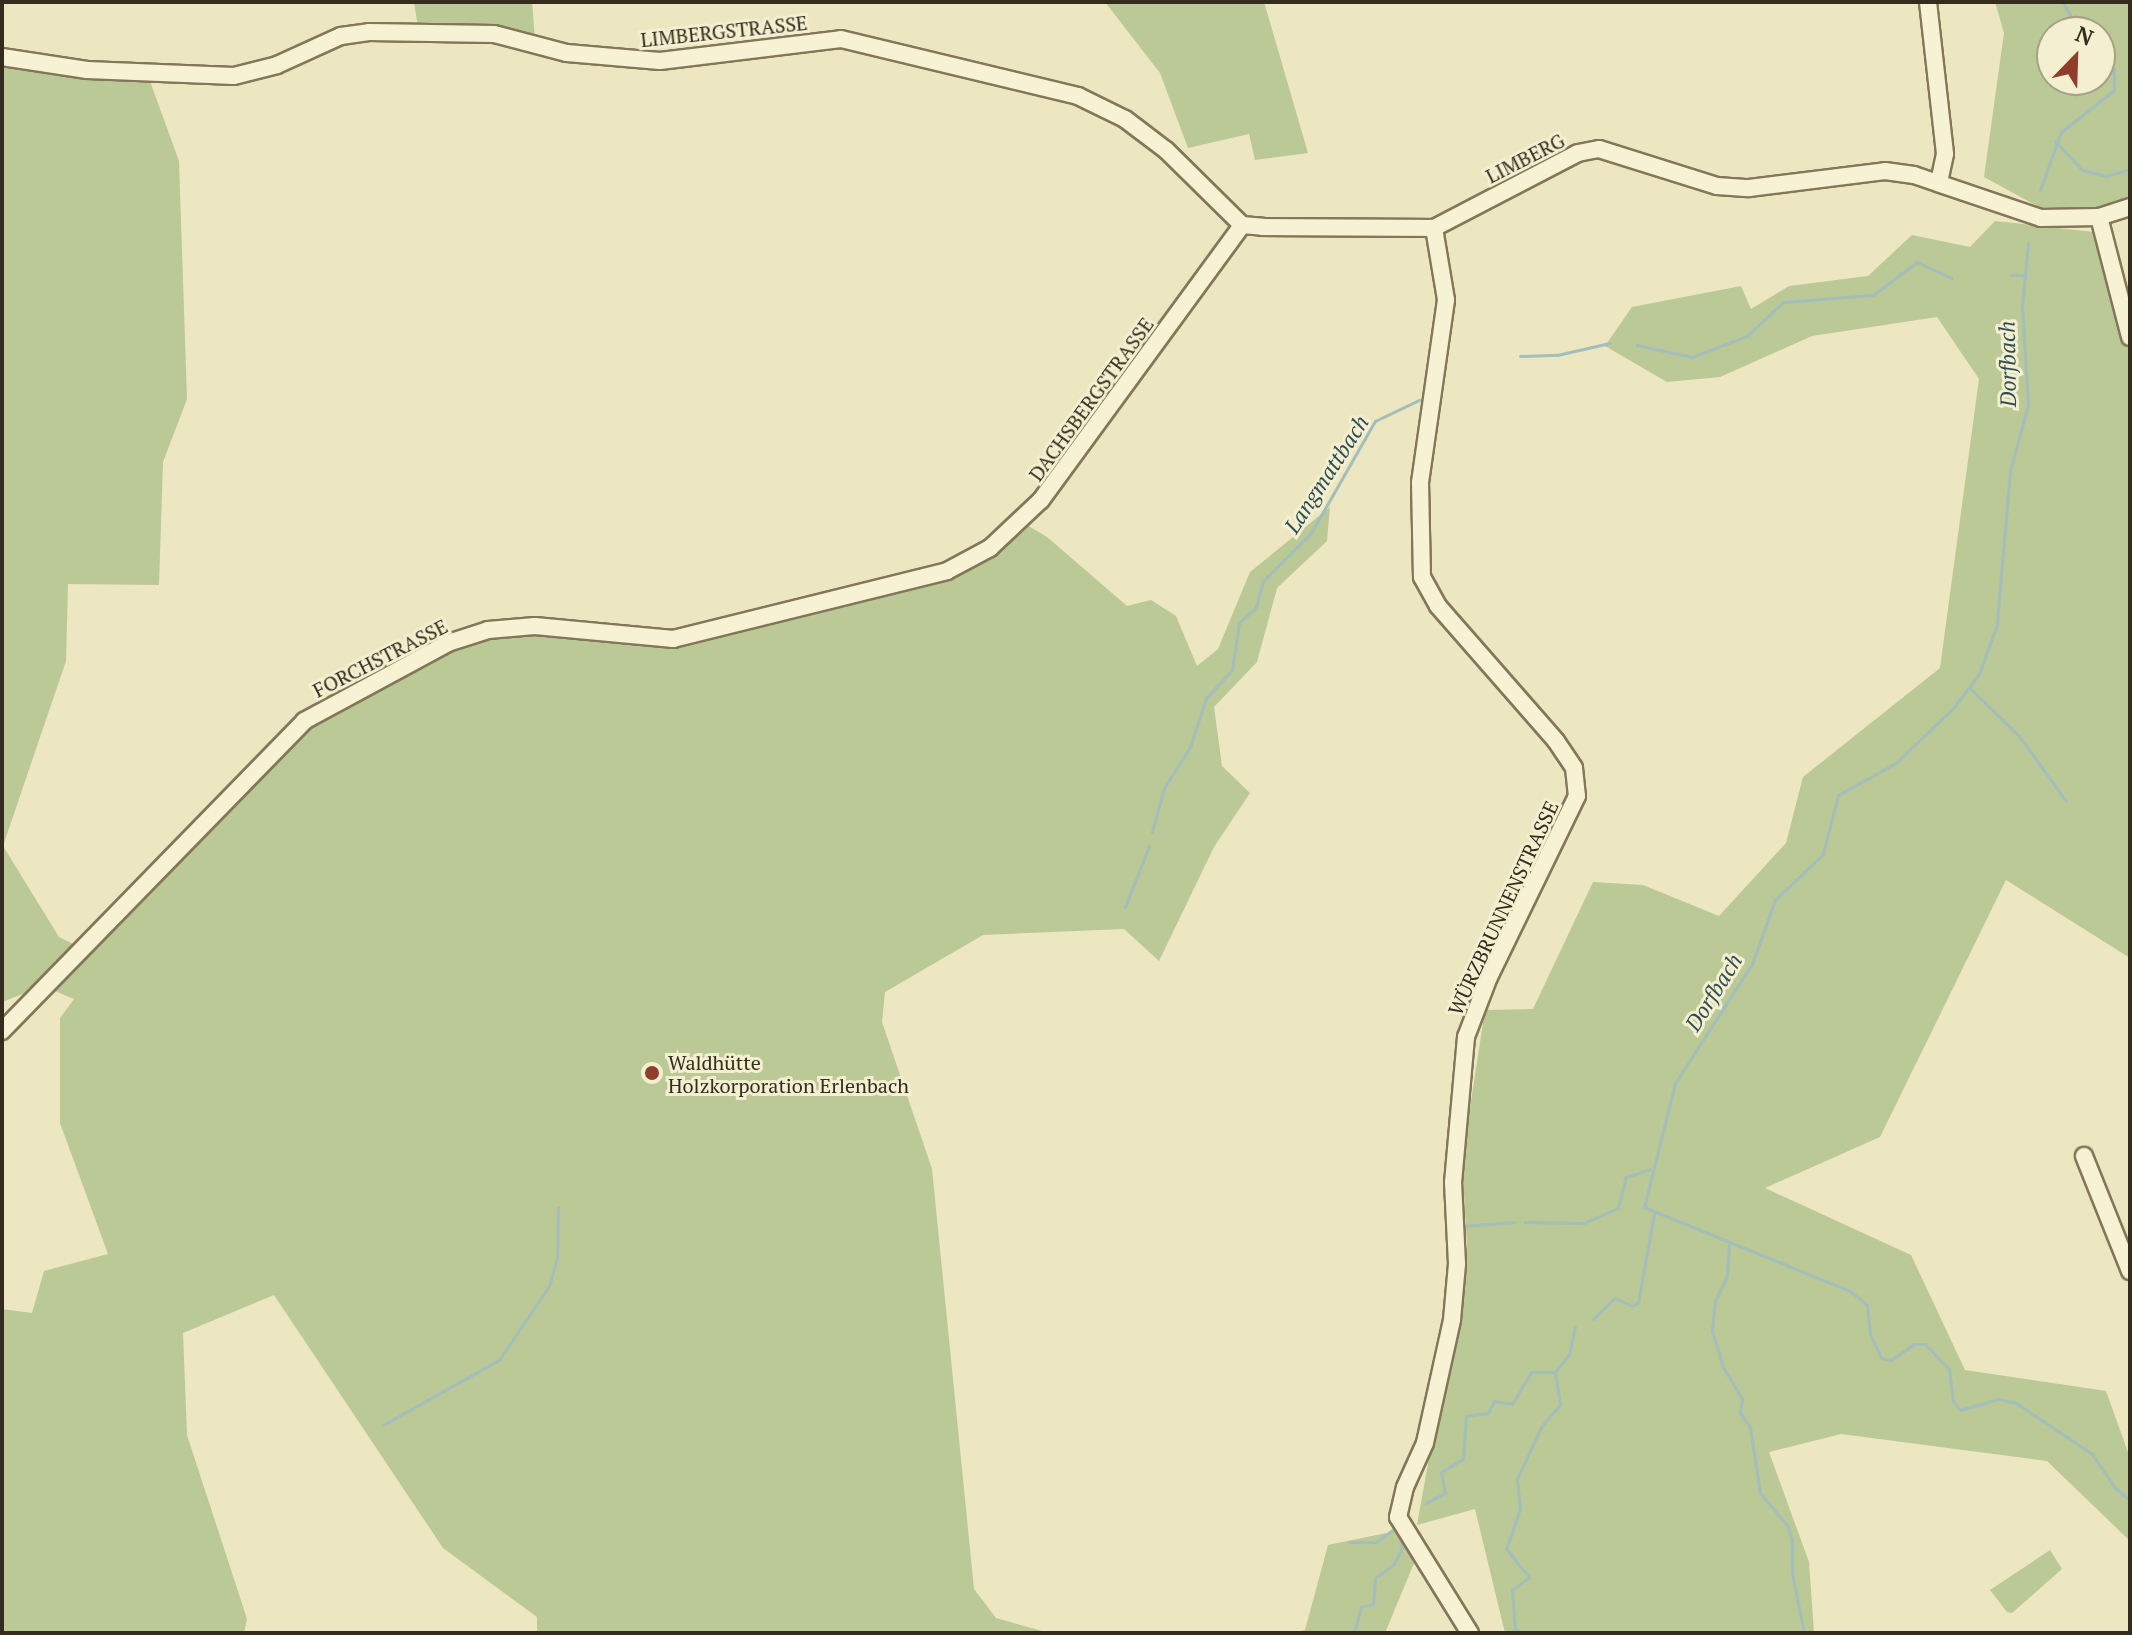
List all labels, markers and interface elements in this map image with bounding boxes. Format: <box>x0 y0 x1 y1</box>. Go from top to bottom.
street label: LIMBERGSTRASSE <box>639 10 809 52</box>
north arrow <box>2036 16 2116 96</box>
text: N <box>2071 19 2098 52</box>
street label: LIMBERG <box>1482 128 1568 188</box>
street label: DACHSBERGSTRASSE <box>1024 313 1158 485</box>
water label: Dorfbach <box>1993 321 2021 407</box>
water label: Langmattbach <box>1278 410 1374 538</box>
street label: FORCHSTRASSE <box>309 614 451 702</box>
street label: WÜRZBRUNNENSTRASSE <box>1443 797 1563 1019</box>
water label: Dorfbach <box>1679 948 1747 1036</box>
place label: Waldhütte Holzkorporation Erlenbach <box>668 1050 909 1097</box>
marker: Waldhütte Holzkorporation Erlenbach <box>643 1064 661 1082</box>

